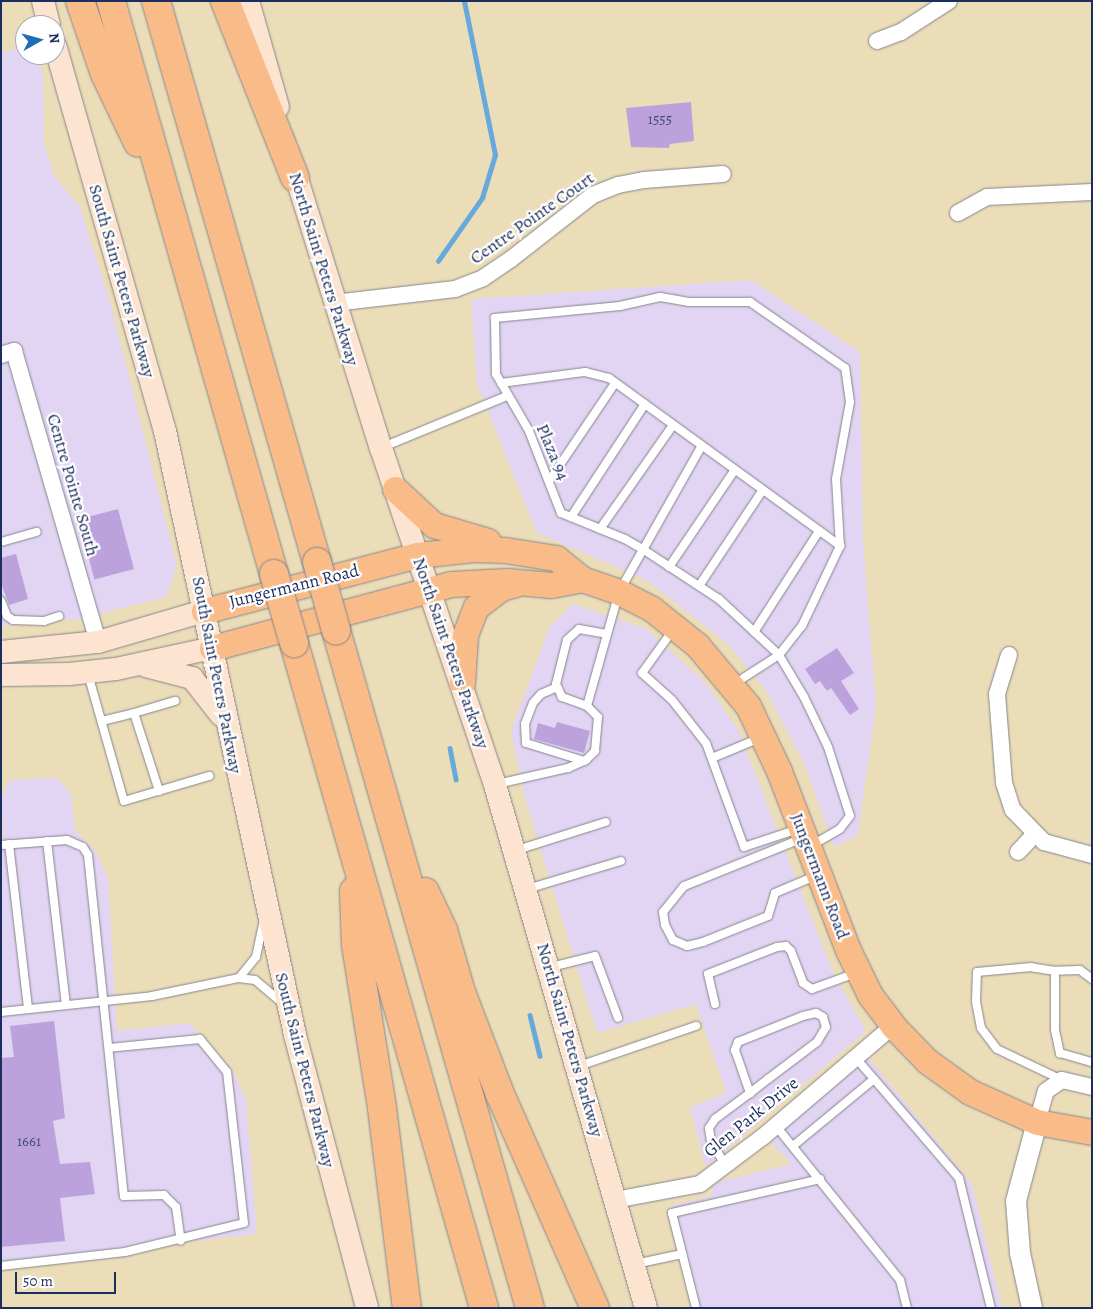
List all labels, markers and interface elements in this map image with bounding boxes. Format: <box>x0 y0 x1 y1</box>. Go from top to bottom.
north arrow <box>15 15 65 65</box>
text: N <box>44 32 64 44</box>
house number: 1555 <box>648 111 672 129</box>
street label: Centre Pointe Court <box>466 167 598 269</box>
street label: North Saint Peters Parkway <box>284 170 364 368</box>
street label: South Saint Peters Parkway <box>84 182 160 380</box>
street label: Centre Pointe South <box>42 411 104 559</box>
street label: Plaza 94 <box>531 420 575 484</box>
street label: North Saint Peters Parkway <box>408 555 494 751</box>
street label: Jungermann Road <box>227 559 361 613</box>
street label: South Saint Peters Parkway <box>187 575 247 775</box>
street label: Jungermann Road <box>786 810 854 942</box>
street label: North Saint Peters Parkway <box>532 941 608 1139</box>
street label: South Saint Peters Parkway <box>270 970 340 1170</box>
street label: Glen Park Drive <box>699 1072 803 1162</box>
house number: 1661 <box>17 1133 41 1151</box>
scale bar <box>18 1262 119 1294</box>
text: 50 m <box>23 1271 53 1291</box>

